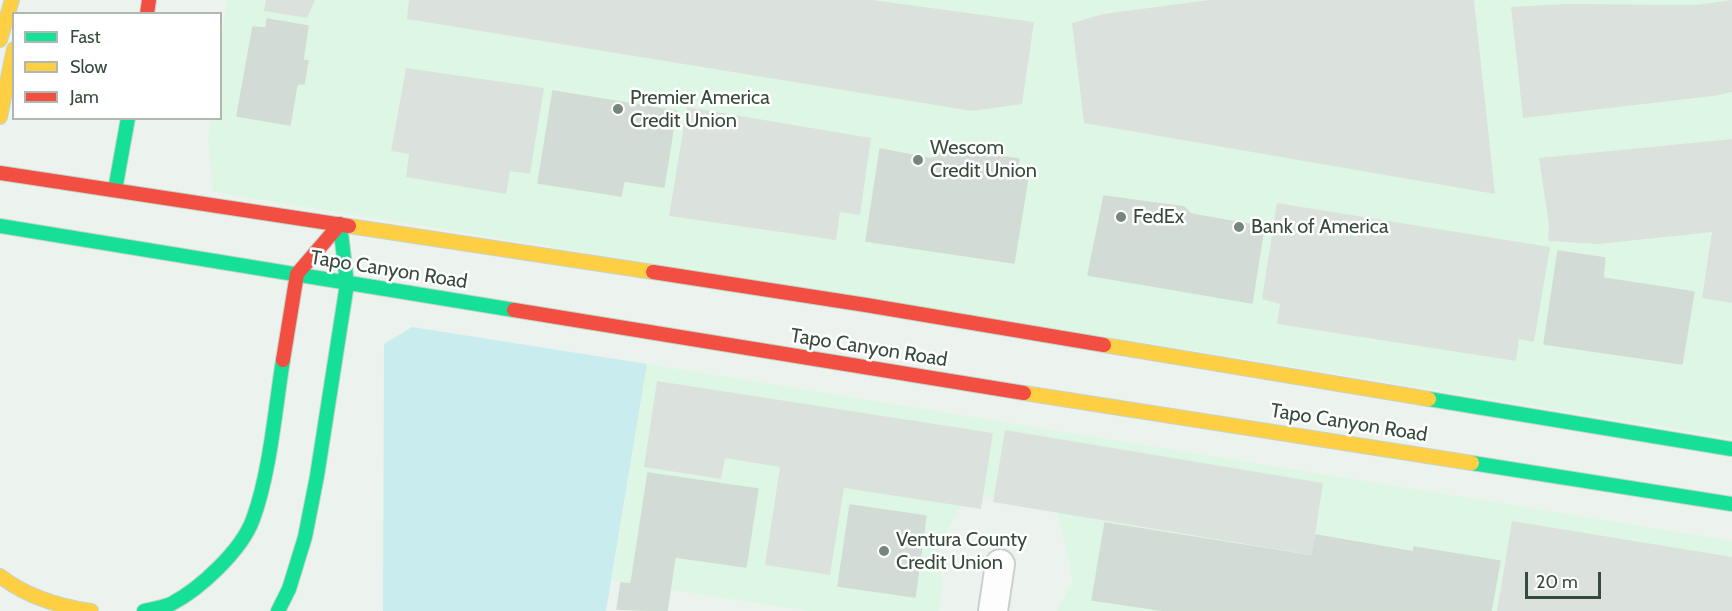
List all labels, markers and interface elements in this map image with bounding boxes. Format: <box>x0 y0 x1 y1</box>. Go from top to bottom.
legend <box>12 12 222 120</box>
text: Fast <box>70 26 101 48</box>
text: Slow <box>70 56 107 78</box>
text: Jam <box>70 86 99 108</box>
place label: Premier America Credit Union <box>630 86 770 133</box>
marker: Premier America Credit Union <box>611 102 625 116</box>
place label: Wescom Credit Union <box>930 136 1037 183</box>
marker: Wescom Credit Union <box>911 153 925 167</box>
place label: FedEx <box>1133 205 1184 229</box>
marker: FedEx <box>1114 210 1128 224</box>
place label: Bank of America <box>1251 215 1389 239</box>
marker: Bank of America <box>1232 220 1246 234</box>
street label: Tapo Canyon Road <box>309 246 469 294</box>
street label: Tapo Canyon Road <box>789 324 949 372</box>
street label: Tapo Canyon Road <box>1269 399 1429 447</box>
place label: Ventura County Credit Union <box>896 528 1027 575</box>
marker: Ventura County Credit Union <box>877 544 891 558</box>
scale bar <box>1528 560 1604 598</box>
text: 20 m <box>1536 571 1578 593</box>

